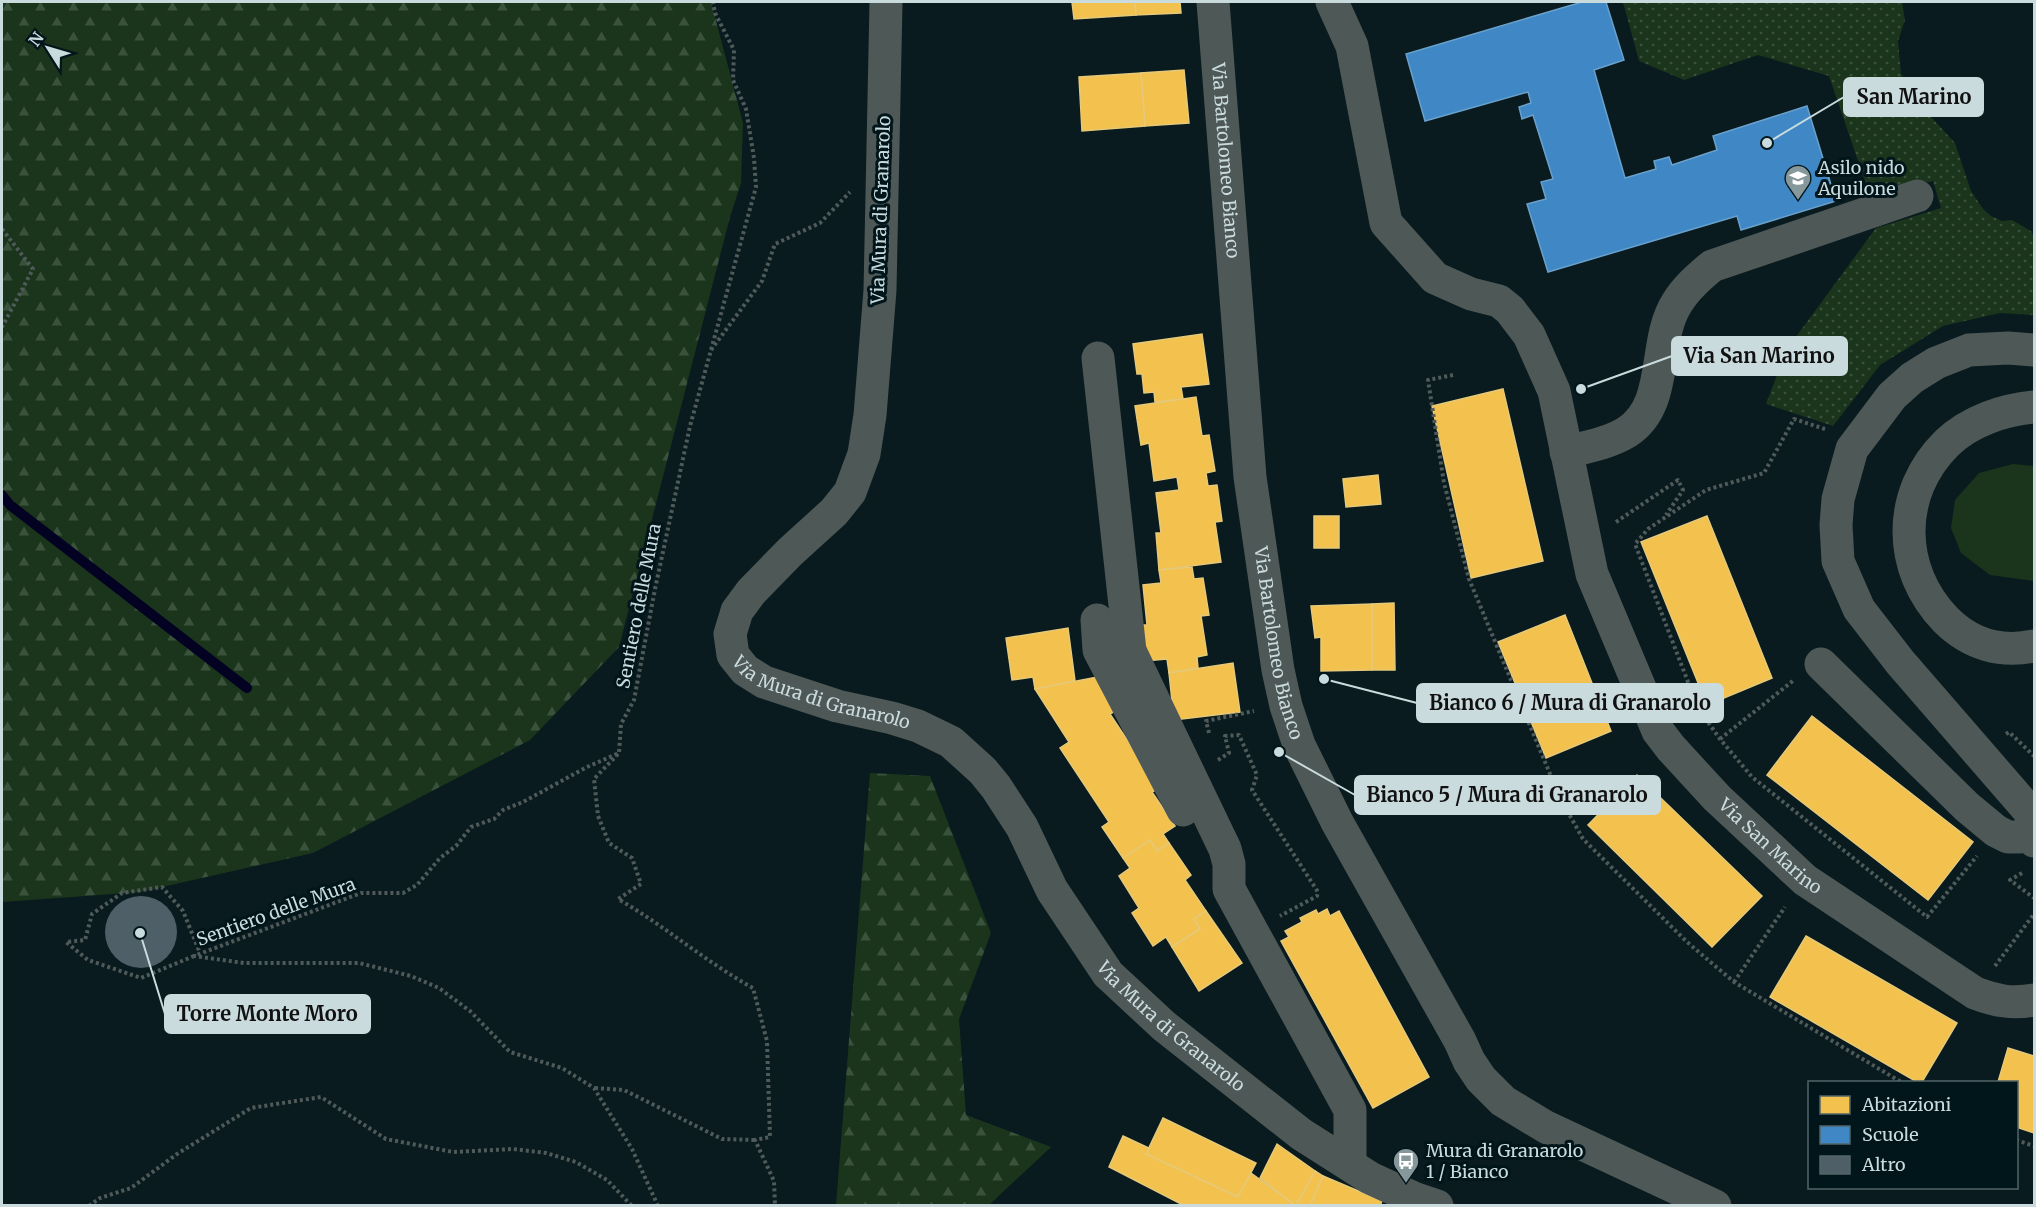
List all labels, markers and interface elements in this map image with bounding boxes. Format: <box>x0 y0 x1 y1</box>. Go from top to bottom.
north arrow <box>18 18 78 78</box>
text: N <box>24 28 48 50</box>
street label: Via Bartolomeo Bianco <box>1207 61 1245 259</box>
callout: San Marino <box>1844 78 1983 116</box>
text: San Marino <box>1857 84 1972 109</box>
street label: Via Mura di Granarolo <box>866 115 895 306</box>
place label: Asilo nido Aquilone <box>1817 156 1905 200</box>
school or university icon: Asilo nido Aquilone <box>1783 163 1813 201</box>
callout: Via San Marino <box>1672 337 1847 375</box>
text: Via San Marino <box>1682 343 1835 368</box>
street label: Sentiero delle Mura <box>611 521 666 691</box>
street label: Via Bartolomeo Bianco <box>1249 544 1308 742</box>
street label: Via Mura di Granarolo <box>726 650 913 734</box>
callout: Bianco 6 / Mura di Granarolo <box>1417 684 1723 722</box>
text: Bianco 6 / Mura di Granarolo <box>1429 690 1711 715</box>
callout: Bianco 5 / Mura di Granarolo <box>1355 776 1660 814</box>
text: Bianco 5 / Mura di Granarolo <box>1366 782 1648 807</box>
street label: Via San Marino <box>1713 793 1827 899</box>
street label: Sentiero delle Mura <box>193 872 359 951</box>
street label: Via Mura di Granarolo <box>1091 956 1250 1097</box>
callout: Torre Monte Moro <box>165 995 370 1033</box>
text: Torre Monte Moro <box>176 1001 358 1026</box>
legend <box>1808 1081 2018 1189</box>
text: Abitazioni <box>1861 1093 1952 1116</box>
text: Scuole <box>1862 1123 1919 1146</box>
place label: Mura di Granarolo 1 / Bianco <box>1426 1139 1583 1183</box>
bus stop icon: Mura di Granarolo 1 / Bianco <box>1391 1146 1421 1184</box>
text: Altro <box>1861 1153 1906 1176</box>

